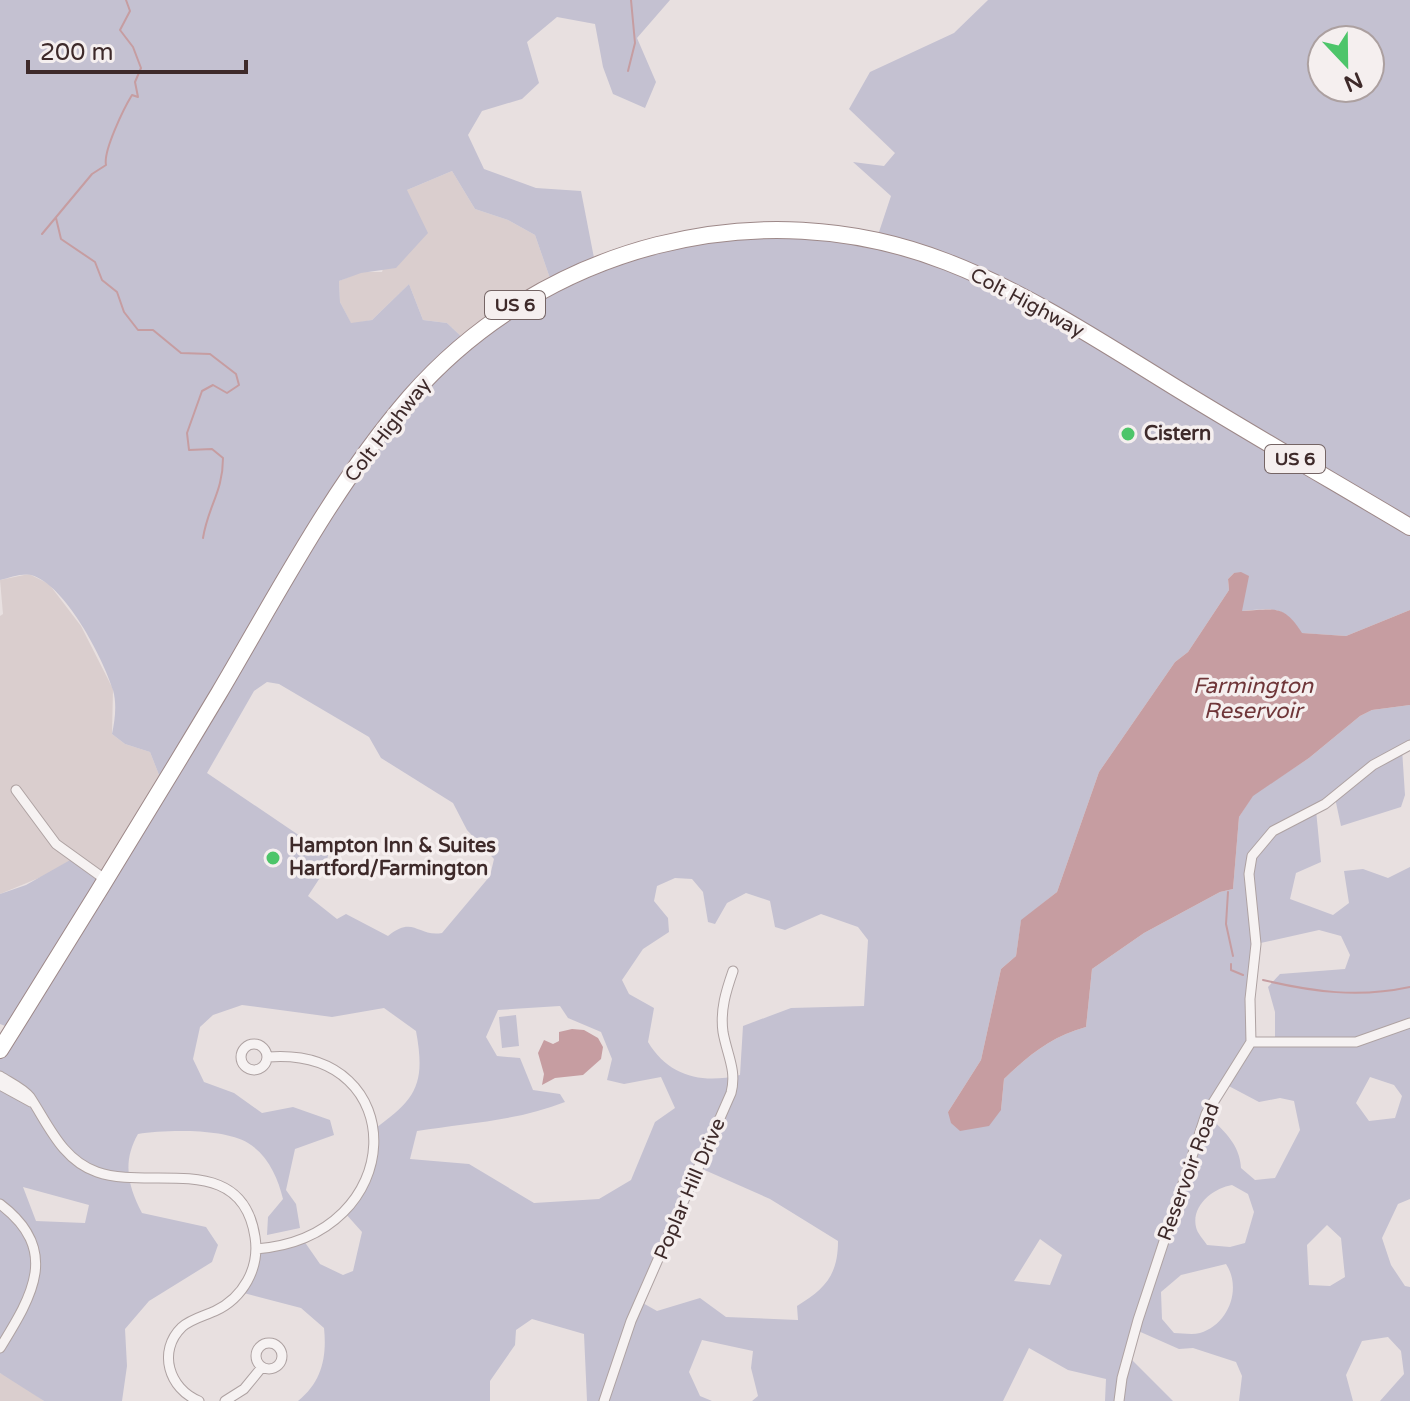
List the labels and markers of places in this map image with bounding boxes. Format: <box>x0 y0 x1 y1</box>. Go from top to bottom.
place label: Cistern <box>1144 422 1211 446</box>
marker: Cistern <box>1119 425 1137 443</box>
place label: Hampton Inn & Suites Hartford/Farmington <box>289 834 496 881</box>
marker: Hampton Inn & Suites Hartford/Farmington <box>264 849 282 867</box>

